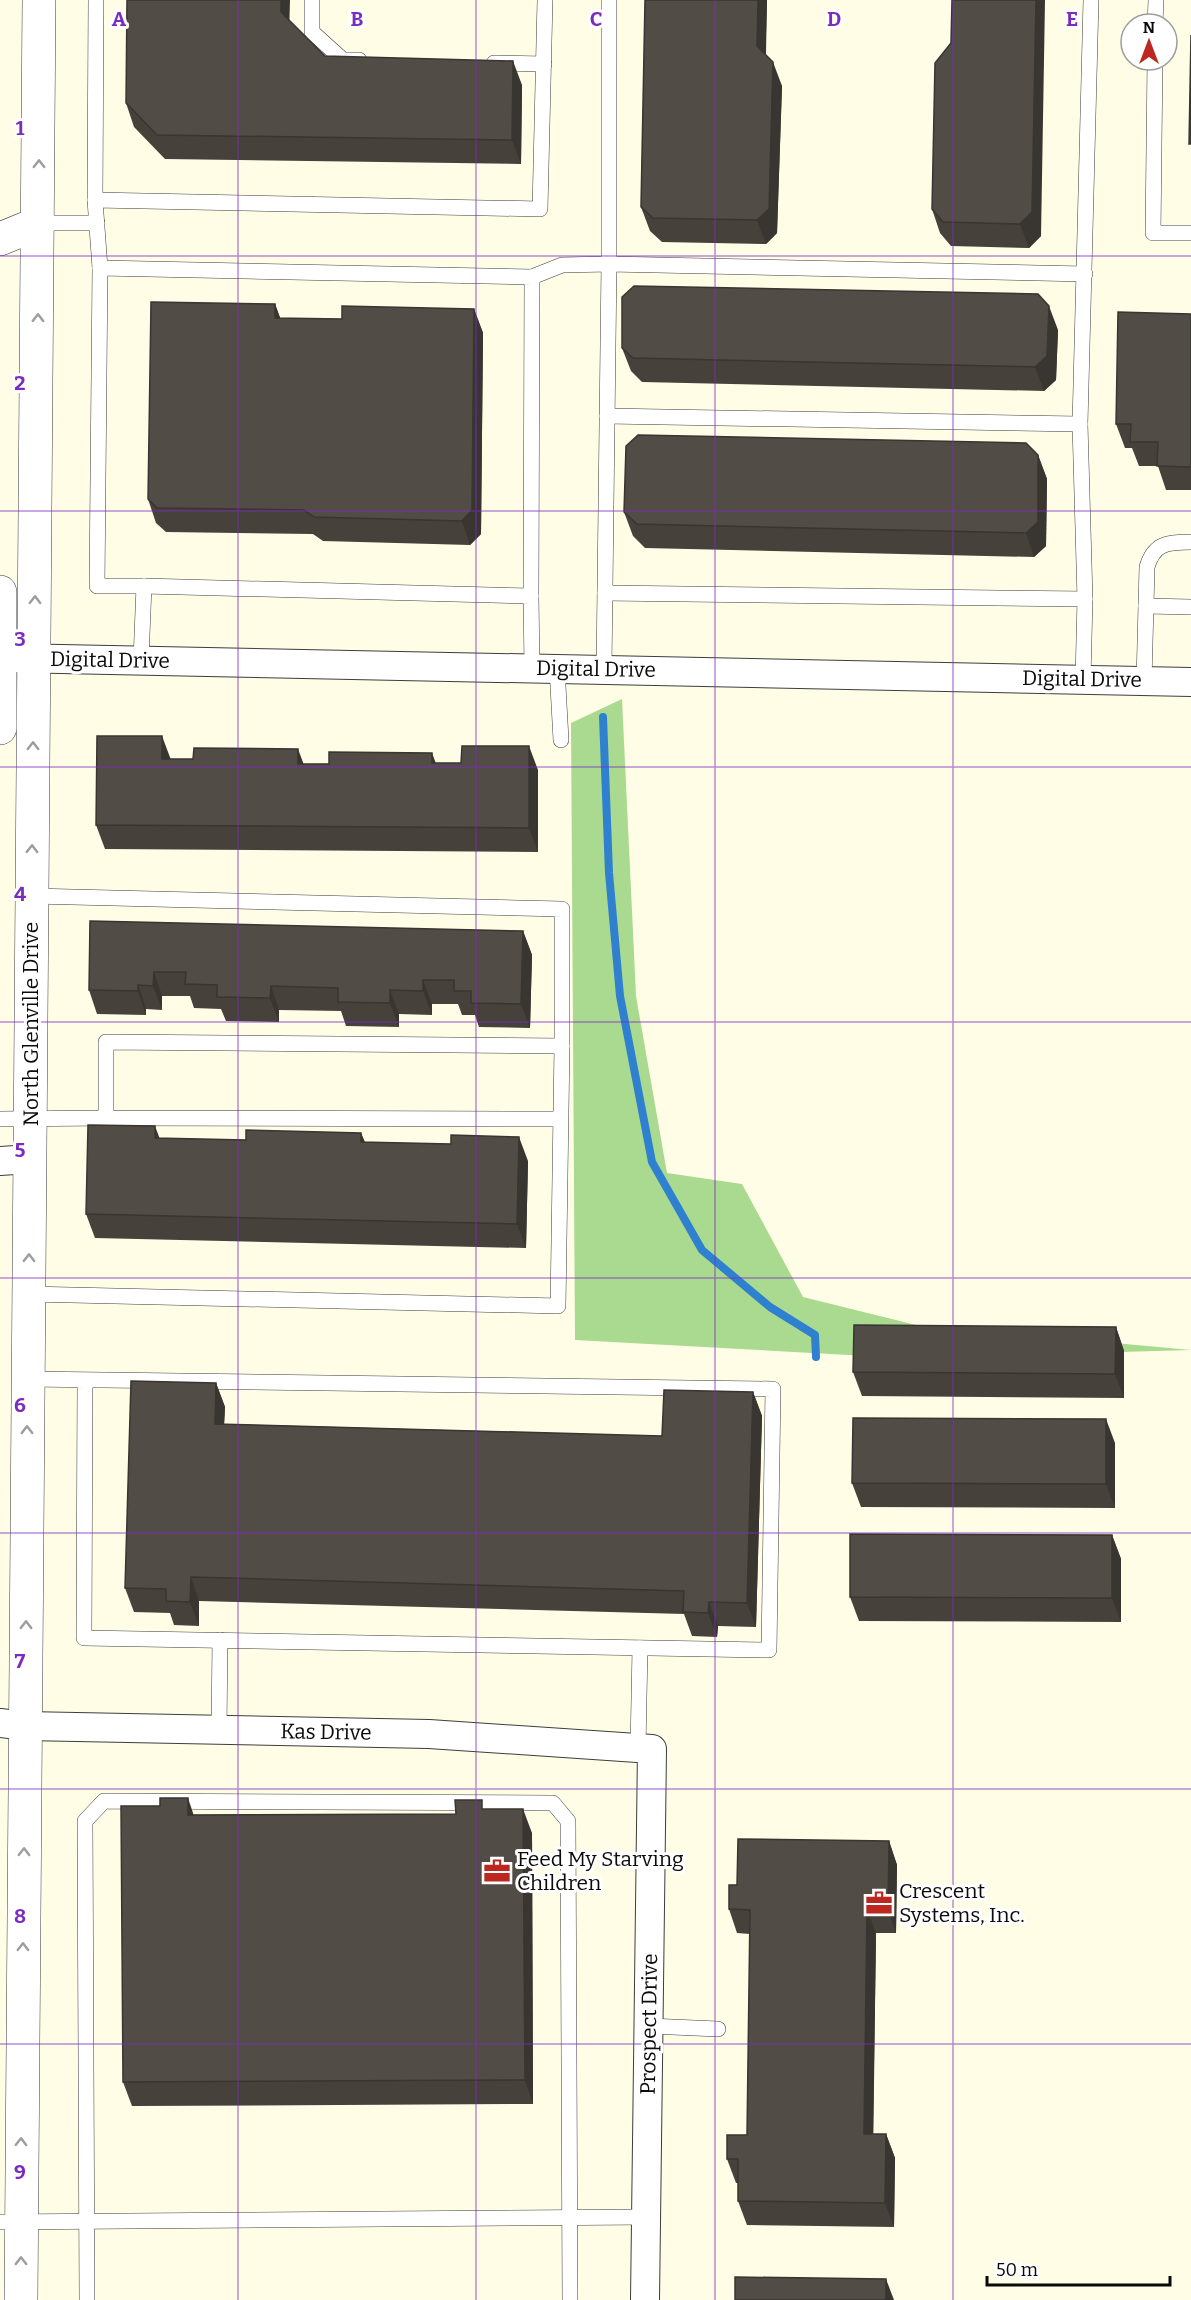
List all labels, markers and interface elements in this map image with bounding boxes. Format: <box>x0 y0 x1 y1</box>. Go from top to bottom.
text: A <box>112 7 127 31</box>
text: B <box>351 7 364 31</box>
text: C <box>590 7 602 31</box>
text: D <box>827 7 841 31</box>
text: E <box>1066 7 1078 31</box>
north arrow <box>1119 12 1179 72</box>
text: N <box>1143 18 1155 37</box>
text: 1 <box>16 116 25 140</box>
one-way arrow <box>33 160 45 169</box>
one-way arrow <box>32 314 44 323</box>
text: 2 <box>14 371 26 395</box>
one-way arrow <box>29 595 41 604</box>
text: 3 <box>14 627 26 651</box>
street label: Digital Drive <box>50 646 170 674</box>
street label: Digital Drive <box>536 655 656 683</box>
street label: Digital Drive <box>1022 665 1142 693</box>
one-way arrow <box>27 741 39 750</box>
one-way arrow <box>26 844 39 853</box>
text: 4 <box>14 882 26 906</box>
street label: North Glenville Drive <box>18 922 44 1126</box>
text: 5 <box>15 1138 26 1162</box>
one-way arrow <box>23 1253 35 1262</box>
text: 6 <box>14 1393 26 1417</box>
one-way arrow <box>21 1426 33 1435</box>
one-way arrow <box>20 1621 32 1630</box>
text: 7 <box>15 1649 26 1673</box>
street label: Kas Drive <box>280 1718 372 1746</box>
place label: Feed My Starving Children <box>517 1846 684 1896</box>
one-way arrow <box>18 1847 30 1856</box>
office icon: Feed My Starving Children <box>482 1856 512 1886</box>
place label: Crescent Systems, Inc. <box>899 1878 1025 1928</box>
office icon: Crescent Systems, Inc. <box>864 1888 894 1918</box>
text: 8 <box>14 1904 26 1928</box>
one-way arrow <box>17 1943 29 1952</box>
street label: Prospect Drive <box>635 1953 663 2095</box>
one-way arrow <box>15 2138 27 2147</box>
text: 9 <box>14 2160 26 2184</box>
scale bar <box>987 2249 1170 2287</box>
one-way arrow <box>15 2256 27 2265</box>
text: 50 m <box>996 2259 1038 2281</box>

